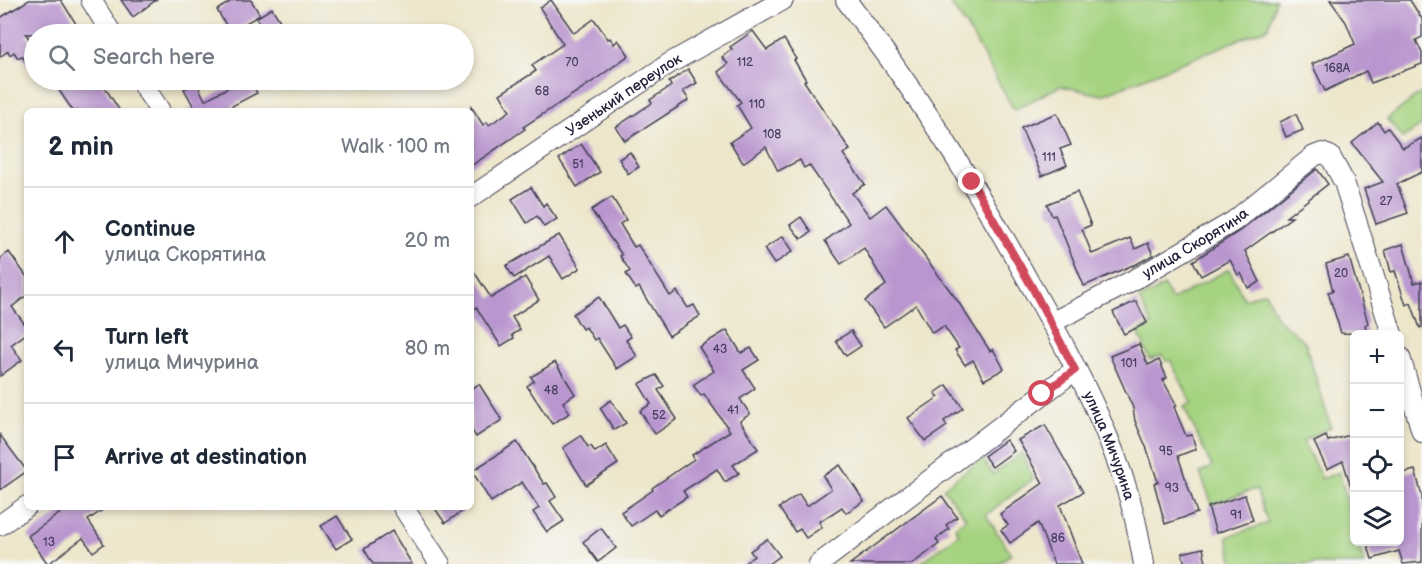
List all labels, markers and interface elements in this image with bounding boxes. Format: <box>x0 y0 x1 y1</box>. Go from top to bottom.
search box <box>24 24 474 90</box>
icon: search <box>45 41 78 74</box>
text: Search here <box>93 44 215 71</box>
street label: Узенький переулок <box>562 49 685 140</box>
house number: 70 <box>566 55 578 70</box>
house number: 112 <box>737 55 753 70</box>
house number: 168А <box>1324 61 1351 76</box>
house number: 68 <box>535 84 549 99</box>
house number: 110 <box>749 97 765 112</box>
house number: 108 <box>763 127 781 142</box>
text: 2 min <box>48 132 114 163</box>
text: Walk · 100 m <box>341 135 450 159</box>
house number: 111 <box>1042 150 1056 165</box>
house number: 51 <box>572 157 584 172</box>
route end <box>958 168 984 194</box>
house number: 27 <box>1380 194 1393 209</box>
street label: улица Скорятина <box>1139 204 1253 283</box>
text: Continue <box>105 216 195 243</box>
icon: ahead <box>48 225 81 258</box>
text: 20 m <box>405 229 450 253</box>
text: улица Скорятина <box>105 243 266 267</box>
house number: 20 <box>1334 266 1348 281</box>
text: Turn left <box>105 324 189 351</box>
map controls <box>1350 330 1404 546</box>
button: + <box>1350 330 1404 384</box>
icon: left <box>48 333 81 366</box>
text: 80 m <box>405 337 450 361</box>
house number: 43 <box>713 342 727 357</box>
text: улица Мичурина <box>105 351 259 375</box>
house number: 101 <box>1121 356 1137 371</box>
route start <box>1028 380 1054 406</box>
house number: 48 <box>544 383 558 398</box>
button: − <box>1350 384 1404 438</box>
street label: улица Мичурина <box>1079 388 1138 503</box>
house number: 41 <box>727 403 739 418</box>
house number: 52 <box>652 408 666 423</box>
button: locate <box>1350 438 1404 492</box>
icon: arrive <box>48 441 81 474</box>
text: Arrive at destination <box>105 444 307 471</box>
house number: 95 <box>1159 444 1173 459</box>
house number: 93 <box>1165 481 1179 496</box>
button: layers <box>1350 492 1404 546</box>
house number: 91 <box>1230 508 1242 523</box>
house number: 86 <box>1051 531 1065 546</box>
house number: 13 <box>43 535 55 550</box>

